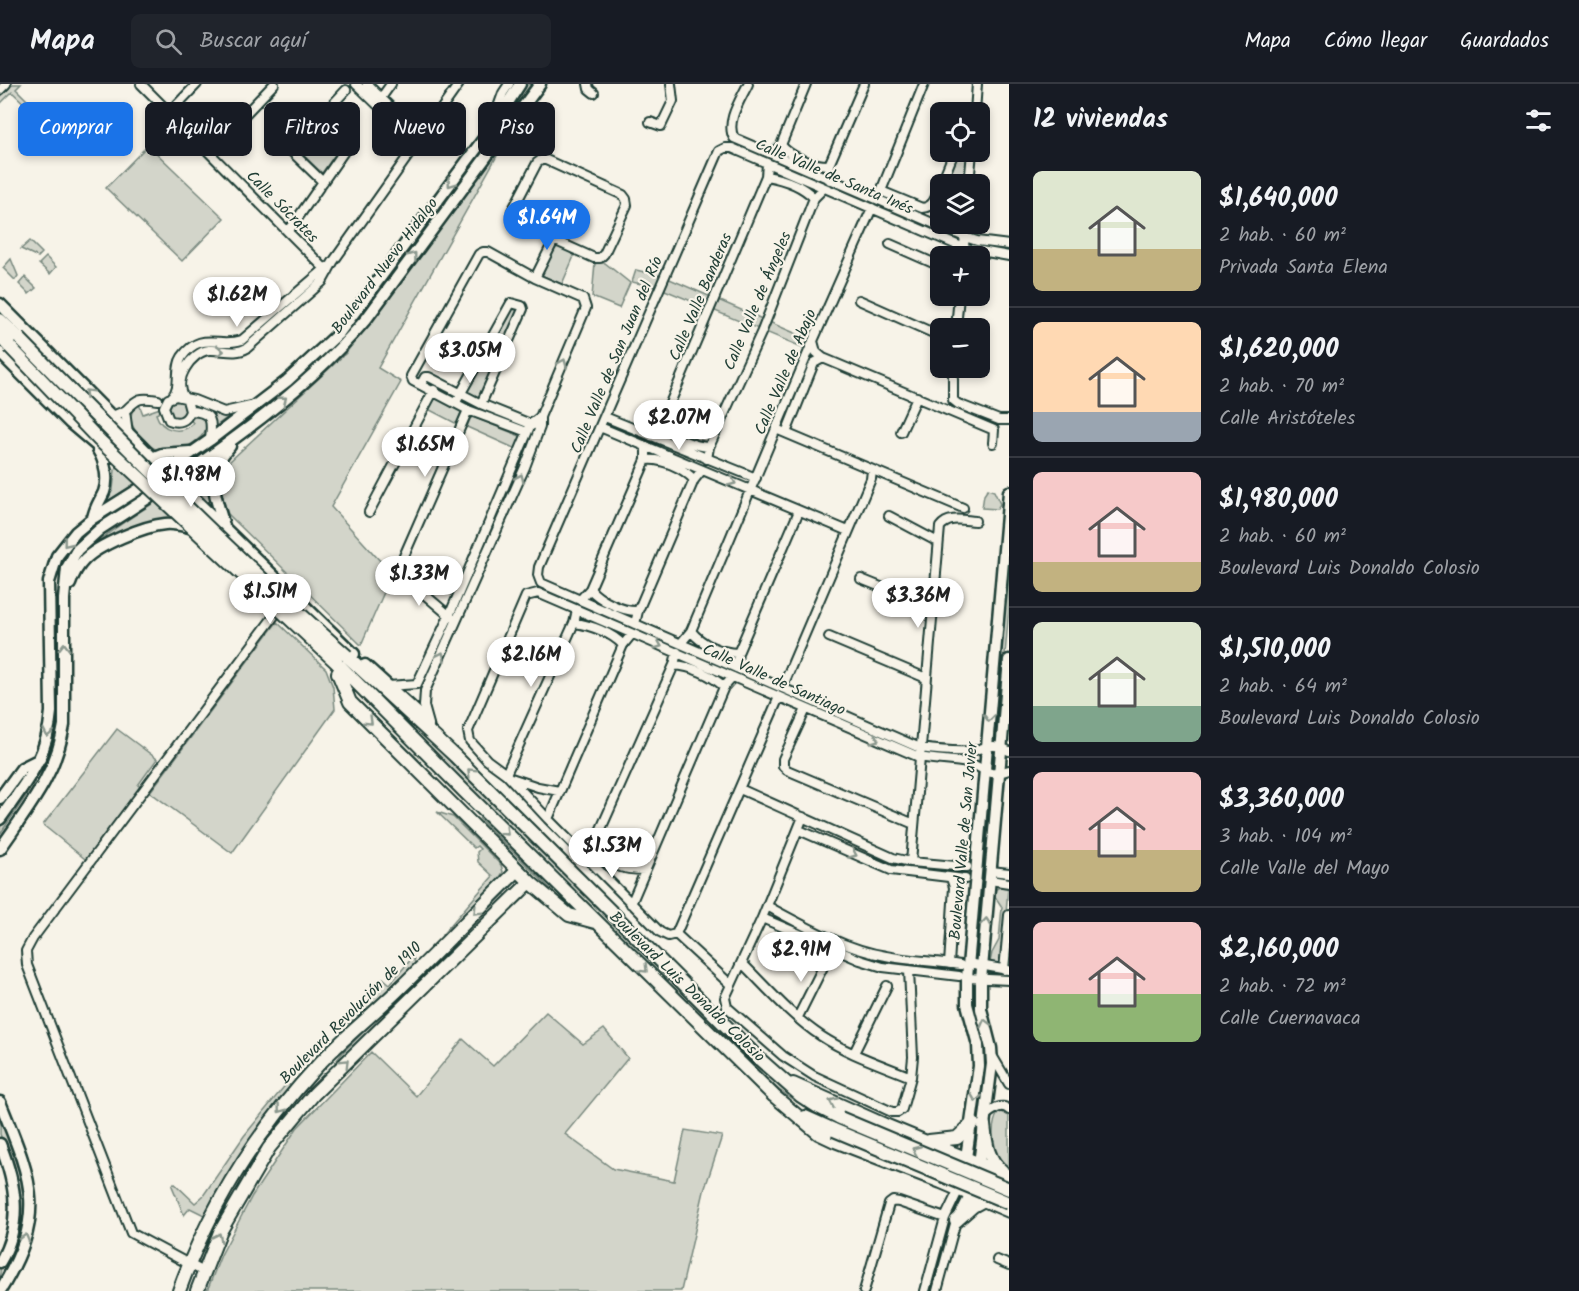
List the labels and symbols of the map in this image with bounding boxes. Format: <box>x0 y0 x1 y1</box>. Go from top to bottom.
street label: Calle Valle de Santa Inés <box>751 132 917 222</box>
street label: Calle Sócrates <box>240 165 324 249</box>
one-way arrow <box>447 177 458 188</box>
street label: Boulevard Nuevo Hidalgo <box>325 193 445 339</box>
pin: $1.64M <box>498 200 596 251</box>
street label: Calle Valle de Ángeles <box>717 228 799 374</box>
street label: Calle Valle Banderas <box>663 229 739 365</box>
one-way arrow <box>406 251 417 262</box>
street label: Calle Valle de San Juan del Río <box>564 252 670 458</box>
pin: $1.62M <box>188 277 286 328</box>
street label: Calle Valle de Abajo <box>748 305 824 439</box>
pin: $3.05M <box>421 333 519 384</box>
one-way arrow <box>216 344 225 357</box>
one-way arrow <box>556 358 568 369</box>
one-way arrow <box>84 389 95 399</box>
one-way arrow <box>276 396 287 407</box>
pin: $2.07M <box>630 400 728 451</box>
pin: $1.65M <box>376 427 474 478</box>
pin: $1.98M <box>142 457 240 508</box>
one-way arrow <box>513 473 525 484</box>
one-way arrow <box>725 475 736 487</box>
one-way arrow <box>63 537 74 548</box>
pin: $1.33M <box>370 556 468 607</box>
pin: $1.51M <box>221 574 319 625</box>
pin: $3.36M <box>869 578 967 629</box>
pin: $2.16M <box>482 637 580 688</box>
street label: Calle Valle de Santiago <box>698 637 850 723</box>
one-way arrow <box>652 638 663 650</box>
one-way arrow <box>58 643 70 652</box>
one-way arrow <box>434 652 446 663</box>
one-way arrow <box>983 713 996 723</box>
one-way arrow <box>362 714 372 725</box>
one-way arrow <box>42 728 55 738</box>
one-way arrow <box>869 732 880 744</box>
street label: Boulevard Valle de San Javier <box>943 739 985 941</box>
one-way arrow <box>467 768 478 779</box>
one-way arrow <box>498 824 509 835</box>
pin: $1.53M <box>563 828 661 879</box>
one-way arrow <box>846 846 857 858</box>
one-way arrow <box>473 904 484 915</box>
street label: Boulevard Luis Donaldo Colosio <box>603 906 771 1068</box>
one-way arrow <box>979 917 992 926</box>
pin: $2.91M <box>752 932 850 983</box>
street label: Boulevard Revolución de 1910 <box>274 936 428 1090</box>
one-way arrow <box>637 962 648 972</box>
one-way arrow <box>980 1018 992 1029</box>
one-way arrow <box>337 1060 348 1071</box>
one-way arrow <box>971 1093 983 1103</box>
one-way arrow <box>828 1097 839 1109</box>
one-way arrow <box>277 1103 288 1114</box>
one-way arrow <box>911 1145 922 1157</box>
one-way arrow <box>211 1232 223 1243</box>
one-way arrow <box>18 1233 30 1244</box>

